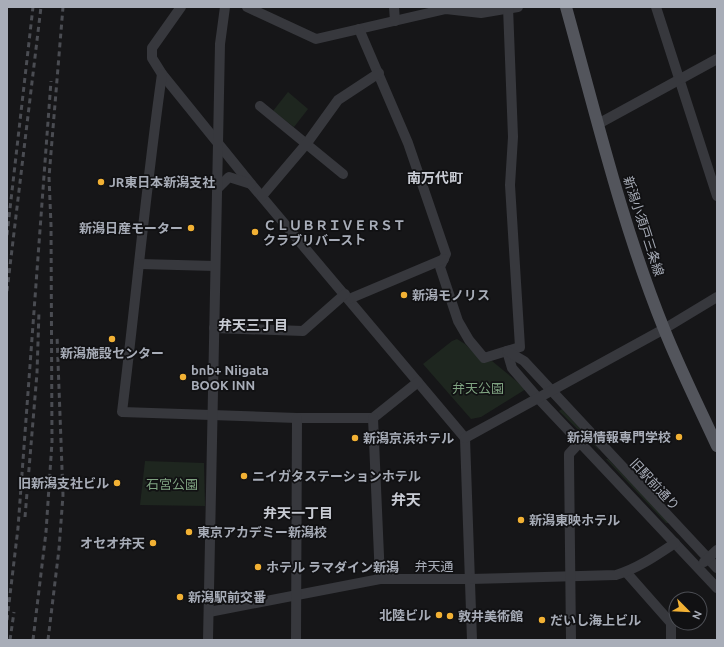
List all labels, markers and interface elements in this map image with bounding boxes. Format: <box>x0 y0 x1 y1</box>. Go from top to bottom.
district label: 南万代町 <box>407 170 463 186</box>
street label: 新潟小須戸三条線 <box>621 174 667 278</box>
place label: JR東日本新潟支社 <box>109 175 215 189</box>
marker: JR東日本新潟支社 <box>96 177 106 187</box>
place label: ＣＬＵＢＲＩＶＥＲＳＴ クラブリバースト <box>263 218 406 247</box>
place label: 新潟日産モーター <box>79 221 183 235</box>
marker: 新潟日産モーター <box>186 223 196 233</box>
marker: ＣＬＵＢＲＩＶＥＲＳＴ クラブリバースト <box>250 227 260 237</box>
place label: 新潟モノリス <box>412 288 490 302</box>
marker: 新潟モノリス <box>399 290 409 300</box>
district label: 弁天三丁目 <box>218 317 288 333</box>
marker: 新潟施設センター <box>107 334 117 344</box>
place label: 新潟施設センター <box>60 346 164 360</box>
place label: bnb+ Niigata BOOK INN <box>191 363 269 392</box>
marker: bnb+ Niigata BOOK INN <box>178 372 188 382</box>
park label: 弁天公園 <box>452 381 504 395</box>
place label: 新潟情報専門学校 <box>567 430 671 444</box>
place label: 新潟京浜ホテル <box>363 431 454 445</box>
marker: 新潟情報専門学校 <box>674 432 684 442</box>
marker: 新潟京浜ホテル <box>350 433 360 443</box>
street label: 旧駅前通り <box>628 455 682 513</box>
place label: ニイガタステーションホテル <box>252 469 421 483</box>
marker: ニイガタステーションホテル <box>239 471 249 481</box>
place label: 旧新潟支社ビル <box>18 476 109 490</box>
park label: 石宮公園 <box>146 477 198 491</box>
marker: 旧新潟支社ビル <box>112 478 122 488</box>
district label: 弁天 <box>391 491 421 508</box>
district label: 弁天一丁目 <box>263 505 333 521</box>
place label: 新潟東映ホテル <box>529 513 620 527</box>
marker: 新潟東映ホテル <box>516 515 526 525</box>
place label: 東京アカデミー新潟校 <box>197 525 327 539</box>
marker: 東京アカデミー新潟校 <box>184 527 194 537</box>
place label: オセオ弁天 <box>80 536 145 550</box>
marker: オセオ弁天 <box>148 538 158 548</box>
street label: 弁天通 <box>414 559 454 573</box>
place label: ホテル ラマダイン新潟 <box>266 560 399 574</box>
marker: ホテル ラマダイン新潟 <box>253 562 263 572</box>
place label: 新潟駅前交番 <box>188 590 266 604</box>
north arrow <box>668 591 708 631</box>
marker: 新潟駅前交番 <box>175 592 185 602</box>
place label: 北陸ビル <box>379 608 431 622</box>
place label: 敦井美術館 <box>458 609 523 623</box>
text: N <box>690 609 704 621</box>
marker: 北陸ビル <box>434 610 444 620</box>
marker: 敦井美術館 <box>445 611 455 621</box>
place label: だいし海上ビル <box>550 613 641 627</box>
marker: だいし海上ビル <box>537 615 547 625</box>

